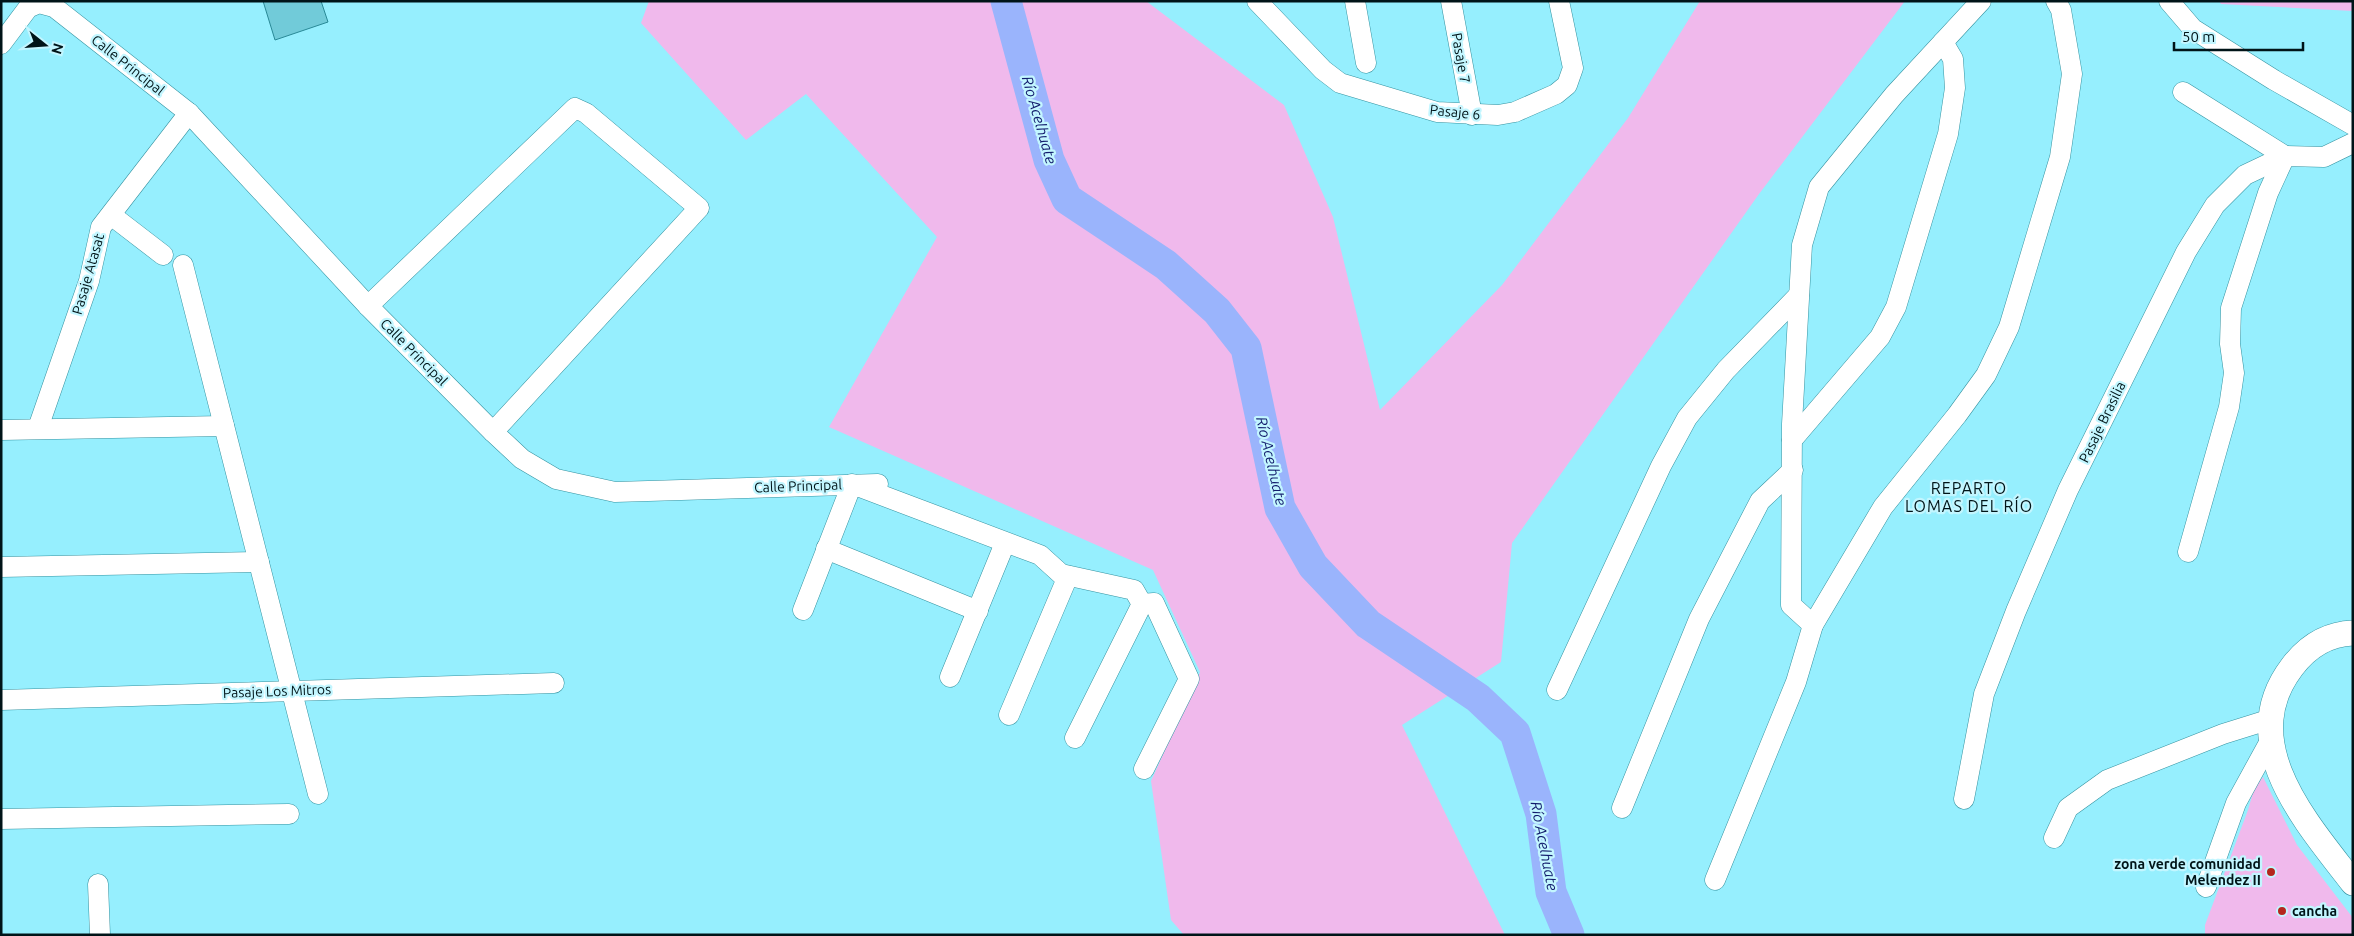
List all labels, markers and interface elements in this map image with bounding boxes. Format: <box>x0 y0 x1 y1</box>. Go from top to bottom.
north arrow <box>20 20 70 70</box>
scale bar <box>2174 20 2303 52</box>
text: 50 m <box>2182 28 2215 45</box>
street label: Calle Principal <box>88 32 168 99</box>
street label: Pasaje 7 <box>1449 32 1473 84</box>
text: N <box>48 41 67 56</box>
water label: Río Acelhuate <box>1019 74 1060 166</box>
street label: Pasaje 6 <box>1429 101 1481 123</box>
street label: Pasaje Atasat <box>69 231 107 316</box>
street label: Calle Principal <box>377 315 451 389</box>
street label: Pasaje Brasilia <box>2075 379 2129 465</box>
water label: Río Acelhuate <box>1253 415 1290 507</box>
street label: Calle Principal <box>754 476 843 496</box>
district label: REPARTO LOMAS DEL RÍO <box>1905 479 2033 515</box>
street label: Pasaje Los Mitros <box>223 681 331 701</box>
water label: Río Acelhuate <box>1527 800 1562 892</box>
place label: zona verde comunidad Melendez II <box>2114 856 2261 888</box>
marker: zona verde comunidad Melendez II <box>2265 866 2277 878</box>
place label: cancha <box>2292 903 2337 919</box>
marker: cancha <box>2276 905 2288 917</box>

